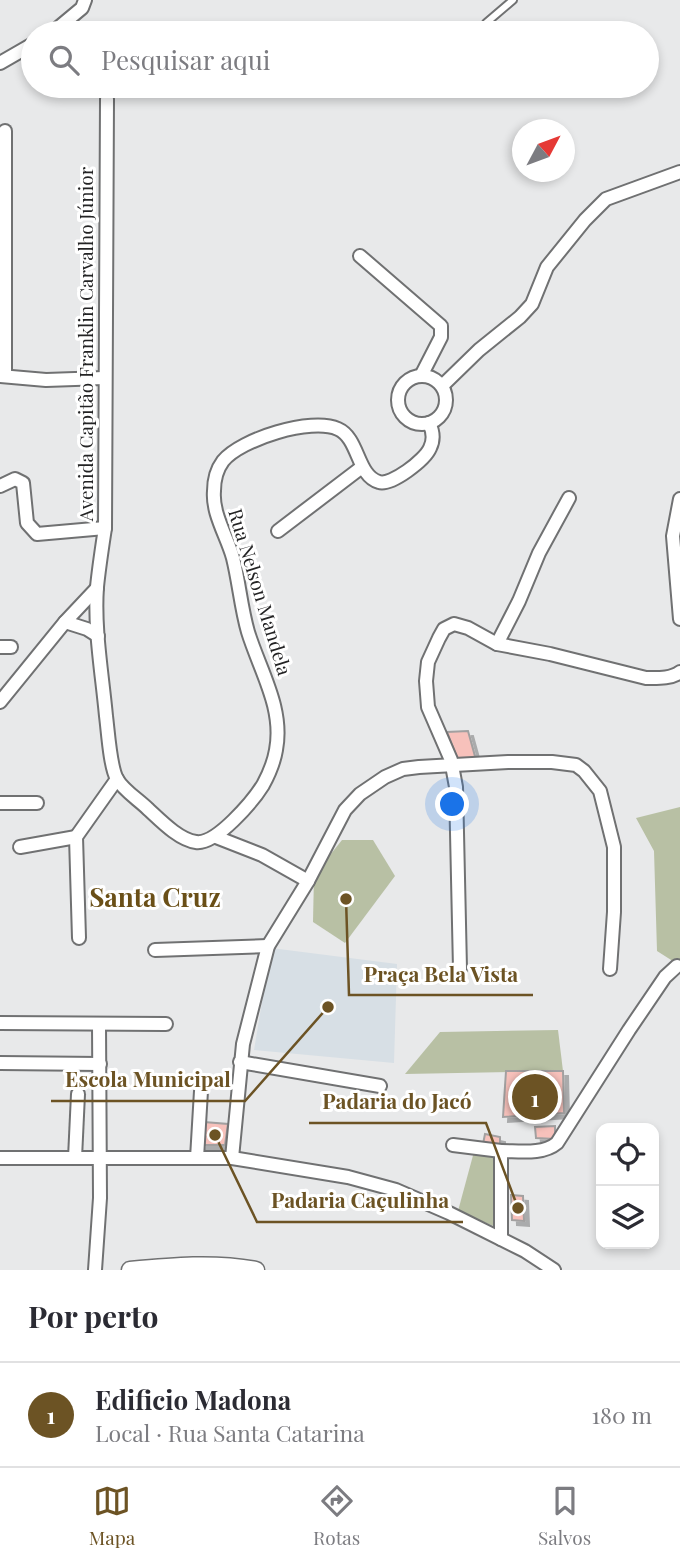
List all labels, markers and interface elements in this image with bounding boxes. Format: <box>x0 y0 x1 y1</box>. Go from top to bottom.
search box <box>21 21 659 98</box>
icon: search <box>45 41 83 79</box>
text: Pesquisar aqui <box>101 42 270 77</box>
north arrow <box>512 119 575 182</box>
street label: Avenida Capitão Franklin Carvalho Júnior <box>72 166 98 522</box>
street label: Rua Nelson Mandela <box>223 505 299 679</box>
your location <box>435 787 469 821</box>
district label: Santa Cruz <box>89 879 221 914</box>
callout: Praça Bela Vista <box>349 953 533 995</box>
text: Praça Bela Vista <box>364 959 518 987</box>
callout: Escola Municipal <box>51 1059 245 1101</box>
text: Escola Municipal <box>65 1064 231 1092</box>
pin: 1 <box>512 1071 558 1123</box>
callout: Padaria do Jacó <box>309 1081 486 1123</box>
text: Padaria do Jacó <box>322 1086 472 1114</box>
map controls <box>596 1123 659 1249</box>
button: locate <box>596 1123 659 1186</box>
callout: Padaria Caçulinha <box>257 1180 463 1222</box>
text: Padaria Caçulinha <box>271 1185 449 1213</box>
button: layers <box>596 1186 659 1249</box>
text: Por perto <box>28 1296 158 1336</box>
text: Edificio Madona <box>95 1382 291 1417</box>
text: 1 <box>47 1399 55 1430</box>
text: 180 m <box>592 1399 652 1430</box>
text: Local · Rua Santa Catarina <box>95 1417 365 1448</box>
tab: Mapa <box>89 1482 135 1550</box>
tab: Rotas <box>313 1482 360 1550</box>
tab: Salvos <box>538 1482 591 1550</box>

